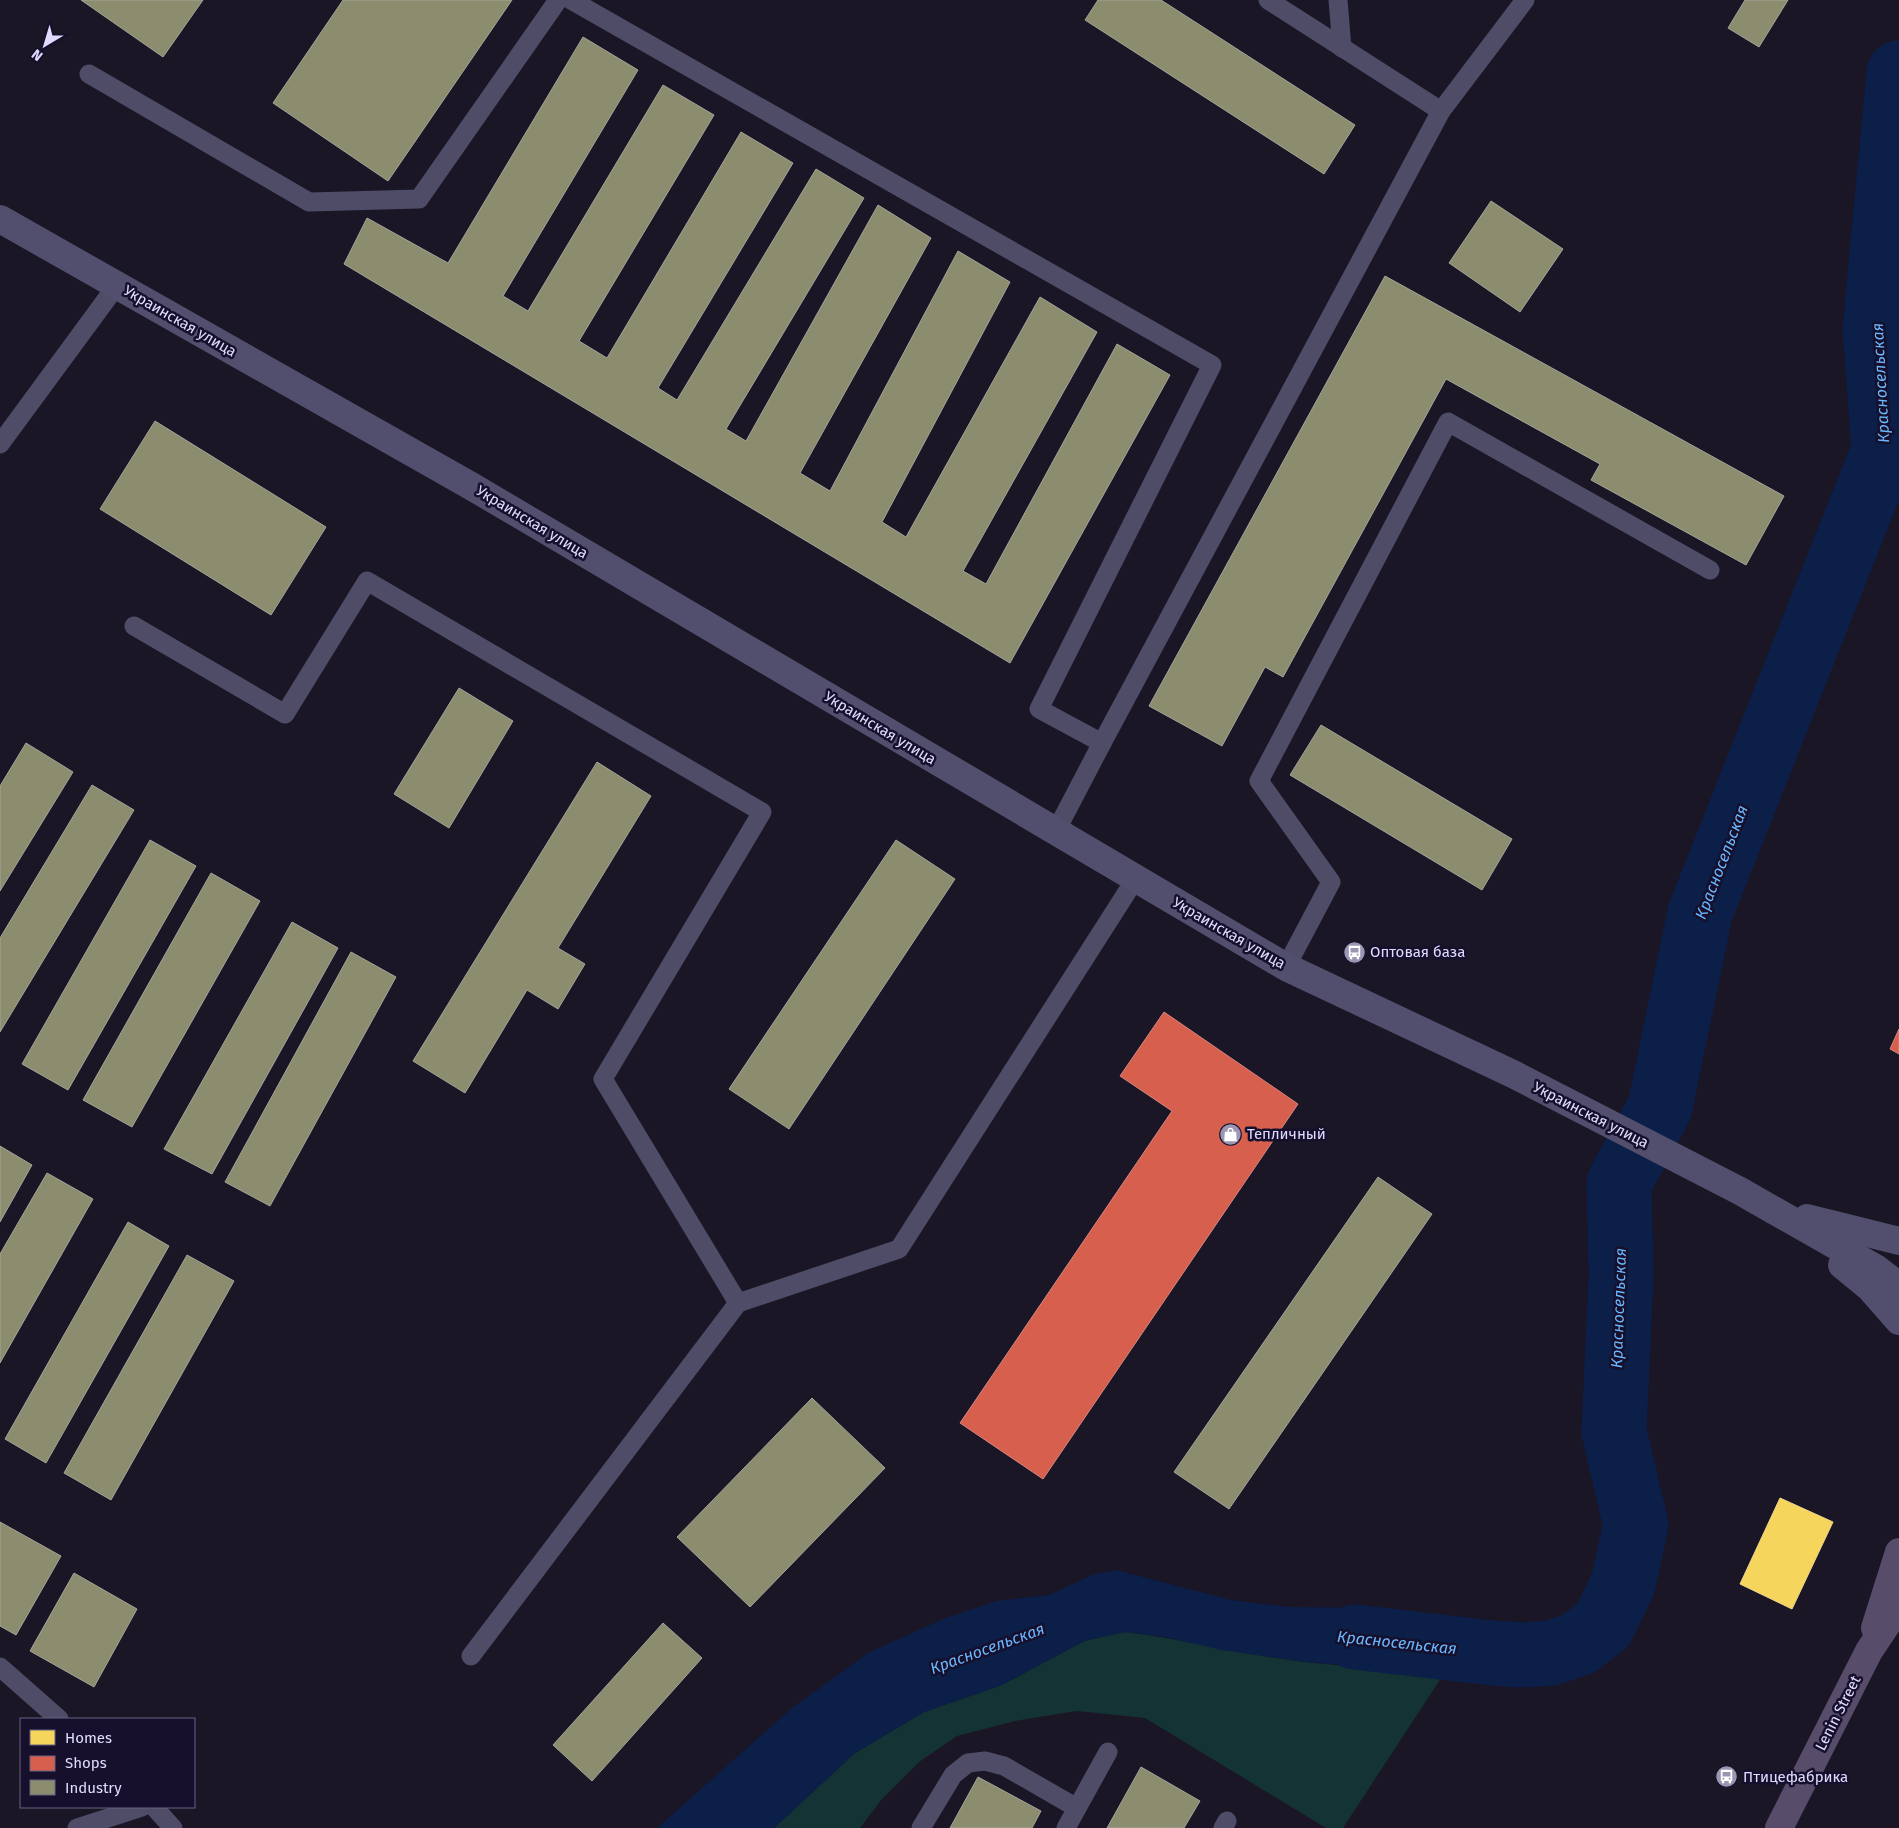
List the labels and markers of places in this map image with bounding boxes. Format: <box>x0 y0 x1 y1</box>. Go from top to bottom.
bus stop icon: Оптовая база <box>1342 940 1366 964</box>
place label: Оптовая база <box>1370 943 1465 961</box>
shop icon: Тепличный <box>1219 1122 1243 1146</box>
place label: Тепличный <box>1247 1125 1326 1143</box>
bus stop icon: Птицефабрика <box>1715 1765 1739 1789</box>
place label: Птицефабрика <box>1743 1768 1848 1786</box>

